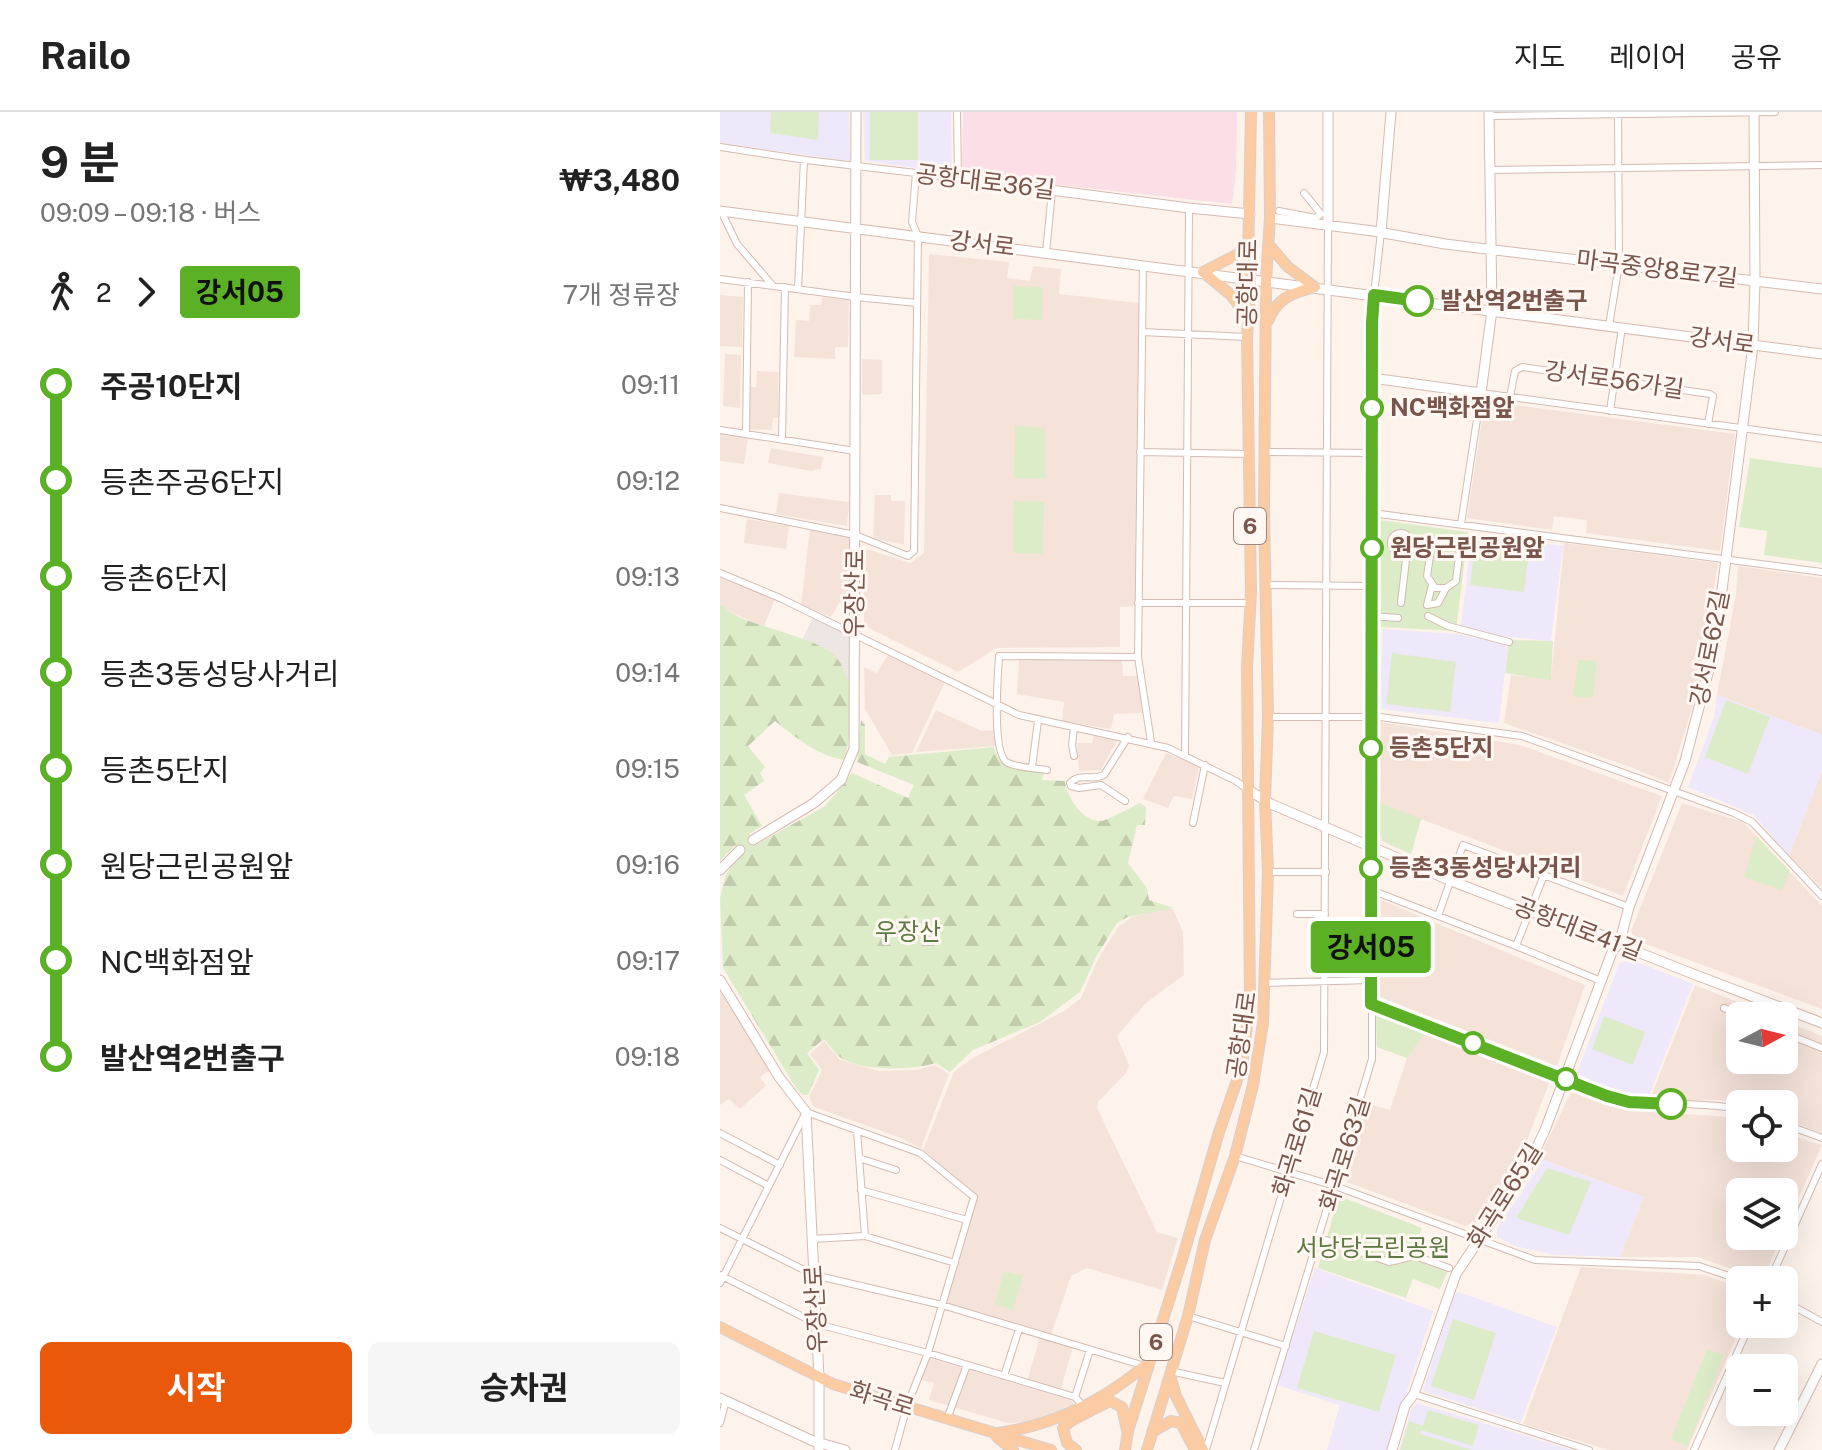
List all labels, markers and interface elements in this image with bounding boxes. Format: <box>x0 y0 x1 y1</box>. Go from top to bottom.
text: Railo <box>40 33 131 78</box>
text: 지도 <box>1514 40 1565 73</box>
text: 레이어 <box>1609 40 1686 73</box>
text: 공유 <box>1730 40 1782 73</box>
text: 9 분 <box>40 136 119 188</box>
street label: 공항대로36길 <box>914 159 1056 203</box>
text: ₩3,480 <box>559 162 680 198</box>
text: 09:09 – 09:18 · 버스 <box>40 197 261 228</box>
street label: 강서로 <box>948 225 1017 261</box>
street label: 공항대로 <box>1232 239 1262 327</box>
street label: 마곡중앙8로7길 <box>1575 244 1739 292</box>
icon: walk <box>40 270 84 314</box>
icon: forward <box>124 270 168 314</box>
text: 강서05 <box>196 275 284 308</box>
text: 2 <box>96 277 112 308</box>
text: 7개 정류장 <box>562 279 680 310</box>
marker: 발산역2번출구 <box>1403 286 1433 316</box>
place label: 발산역2번출구 <box>1440 286 1588 314</box>
street label: 강서로 <box>1687 322 1757 358</box>
street label: 강서로56가길 <box>1543 355 1686 403</box>
text: 주공10단지 <box>100 368 243 404</box>
text: 09:11 <box>621 369 680 400</box>
place label: NC백화점앞 <box>1390 393 1514 421</box>
marker: NC백화점앞 <box>1361 397 1383 419</box>
text: 등촌주공6단지 <box>100 464 284 500</box>
text: 09:12 <box>616 465 680 496</box>
road number: 6 <box>1234 508 1266 544</box>
place label: 원당근린공원앞 <box>1390 533 1545 561</box>
marker: 원당근린공원앞 <box>1361 537 1383 559</box>
street label: 우장산로 <box>839 549 869 637</box>
text: 등촌6단지 <box>100 560 229 596</box>
text: 09:13 <box>615 561 680 592</box>
street label: 강서로62길 <box>1684 587 1734 708</box>
text: 등촌3동성당사거리 <box>100 656 340 692</box>
text: 09:14 <box>615 657 680 688</box>
place label: 등촌5단지 <box>1389 733 1494 761</box>
marker: 등촌5단지 <box>1360 737 1382 759</box>
text: 등촌5단지 <box>100 752 230 788</box>
text: 09:15 <box>615 753 680 784</box>
text: 원당근린공원앞 <box>100 848 293 884</box>
text: 09:16 <box>615 849 680 880</box>
place label: 등촌3동성당사거리 <box>1389 853 1582 881</box>
marker: 등촌3동성당사거리 <box>1360 857 1382 879</box>
street label: 공항대로41길 <box>1510 891 1647 965</box>
park label: 우장산 <box>875 917 941 945</box>
line badge: 강서05 <box>1315 921 1427 973</box>
text: 강서05 <box>1327 930 1415 963</box>
text: NC백화점앞 <box>100 944 254 980</box>
text: 09:17 <box>616 945 680 976</box>
street label: 공항대로 <box>1221 989 1261 1081</box>
north arrow <box>1726 1002 1798 1074</box>
map controls <box>1726 1002 1798 1426</box>
unlabelled marker <box>1462 1032 1484 1054</box>
text: 발산역2번출구 <box>100 1040 285 1076</box>
text: 09:18 <box>615 1041 680 1072</box>
unlabelled marker <box>1555 1068 1577 1090</box>
street label: 화곡로61길 <box>1266 1084 1326 1200</box>
unlabelled marker <box>1656 1089 1686 1119</box>
button: locate <box>1726 1090 1798 1162</box>
street label: 화곡로63길 <box>1313 1093 1375 1214</box>
street label: 화곡로65길 <box>1461 1138 1547 1253</box>
button: layers <box>1726 1178 1798 1250</box>
park label: 서낭당근린공원 <box>1296 1233 1450 1261</box>
street label: 우장산로 <box>799 1264 831 1354</box>
button: + <box>1726 1266 1798 1338</box>
road number: 6 <box>1140 1324 1172 1360</box>
button: 시작 <box>40 1342 352 1434</box>
button: 승차권 <box>368 1342 680 1434</box>
button: − <box>1726 1354 1798 1426</box>
street label: 화곡로 <box>847 1375 918 1421</box>

